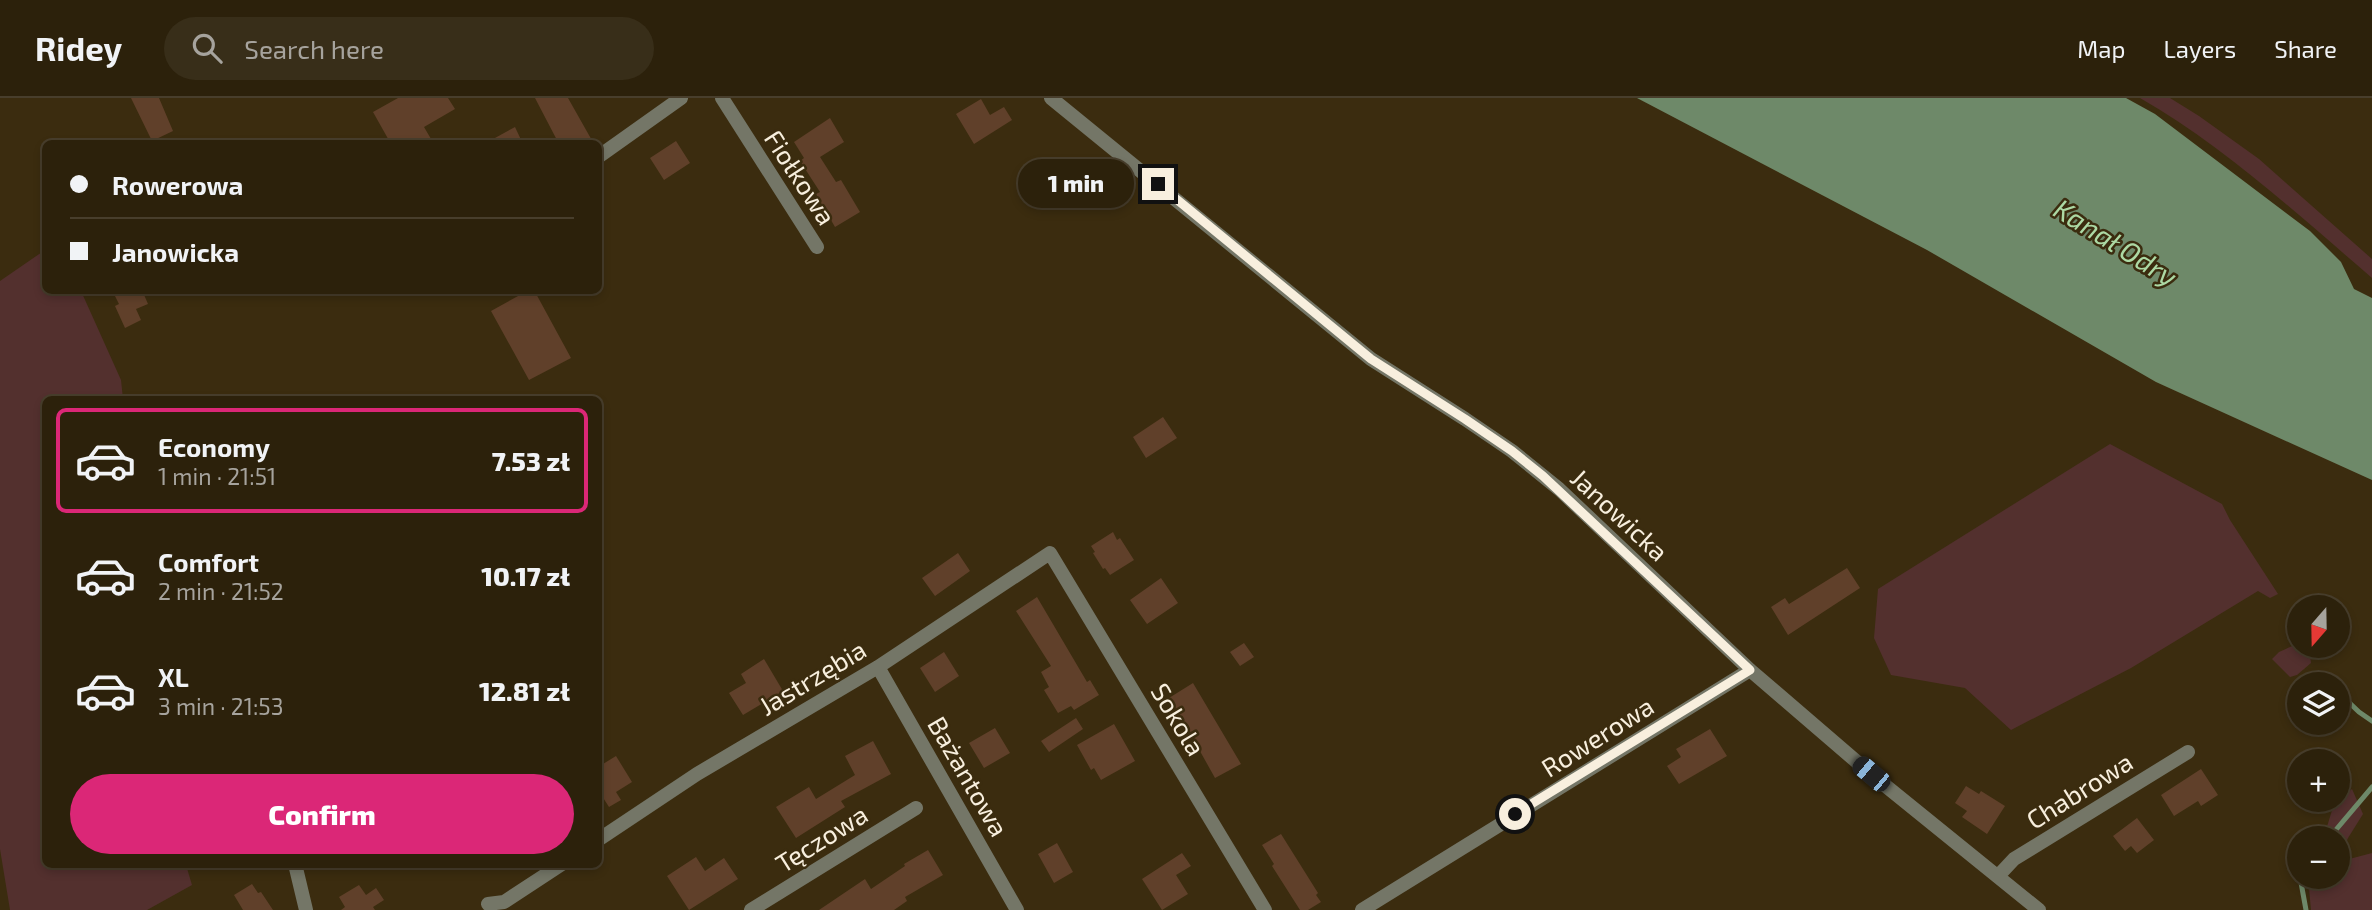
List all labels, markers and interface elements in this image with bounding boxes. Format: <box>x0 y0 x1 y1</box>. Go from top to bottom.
search box <box>164 17 654 80</box>
text: Ridey <box>35 28 122 68</box>
icon: search <box>188 29 226 67</box>
text: Search here <box>244 33 384 64</box>
text: Map <box>2077 34 2125 63</box>
text: Layers <box>2163 34 2236 63</box>
text: Share <box>2274 34 2337 63</box>
street label: Fiołkowa <box>759 124 843 230</box>
callout: 1 min <box>1018 160 1134 208</box>
route end <box>1142 168 1174 200</box>
text: Rowerowa <box>112 169 243 200</box>
text: 1 min <box>1048 169 1104 197</box>
water label: Kanał Odry <box>2048 191 2184 293</box>
text: Janowicka <box>112 236 239 267</box>
icon: car <box>74 429 137 492</box>
text: Economy <box>158 431 270 462</box>
text: 7.53 zł <box>492 445 570 476</box>
street label: Janowicka <box>1565 461 1675 567</box>
text: 1 min · 21:51 <box>158 462 276 490</box>
icon: car <box>74 544 137 607</box>
text: Comfort <box>158 546 259 577</box>
text: 10.17 zł <box>481 560 570 591</box>
text: 2 min · 21:52 <box>158 577 284 605</box>
north arrow <box>2287 595 2350 658</box>
map controls <box>2287 595 2350 889</box>
street label: Jastrzębia <box>753 633 871 721</box>
icon: car <box>74 659 137 722</box>
text: XL <box>158 661 189 692</box>
button: layers <box>2287 672 2350 735</box>
text: 12.81 zł <box>479 675 570 706</box>
street label: Sokola <box>1145 677 1213 761</box>
street label: Rowerowa <box>1535 689 1659 783</box>
text: 3 min · 21:53 <box>158 692 283 720</box>
street label: Bażantowa <box>922 711 1016 841</box>
street label: Chabrowa <box>2020 745 2138 835</box>
button: + <box>2287 749 2350 812</box>
car <box>1849 752 1894 796</box>
button: Confirm <box>70 774 574 854</box>
street label: Tęczowa <box>769 798 873 878</box>
route start <box>1499 798 1531 830</box>
button: − <box>2287 826 2350 889</box>

